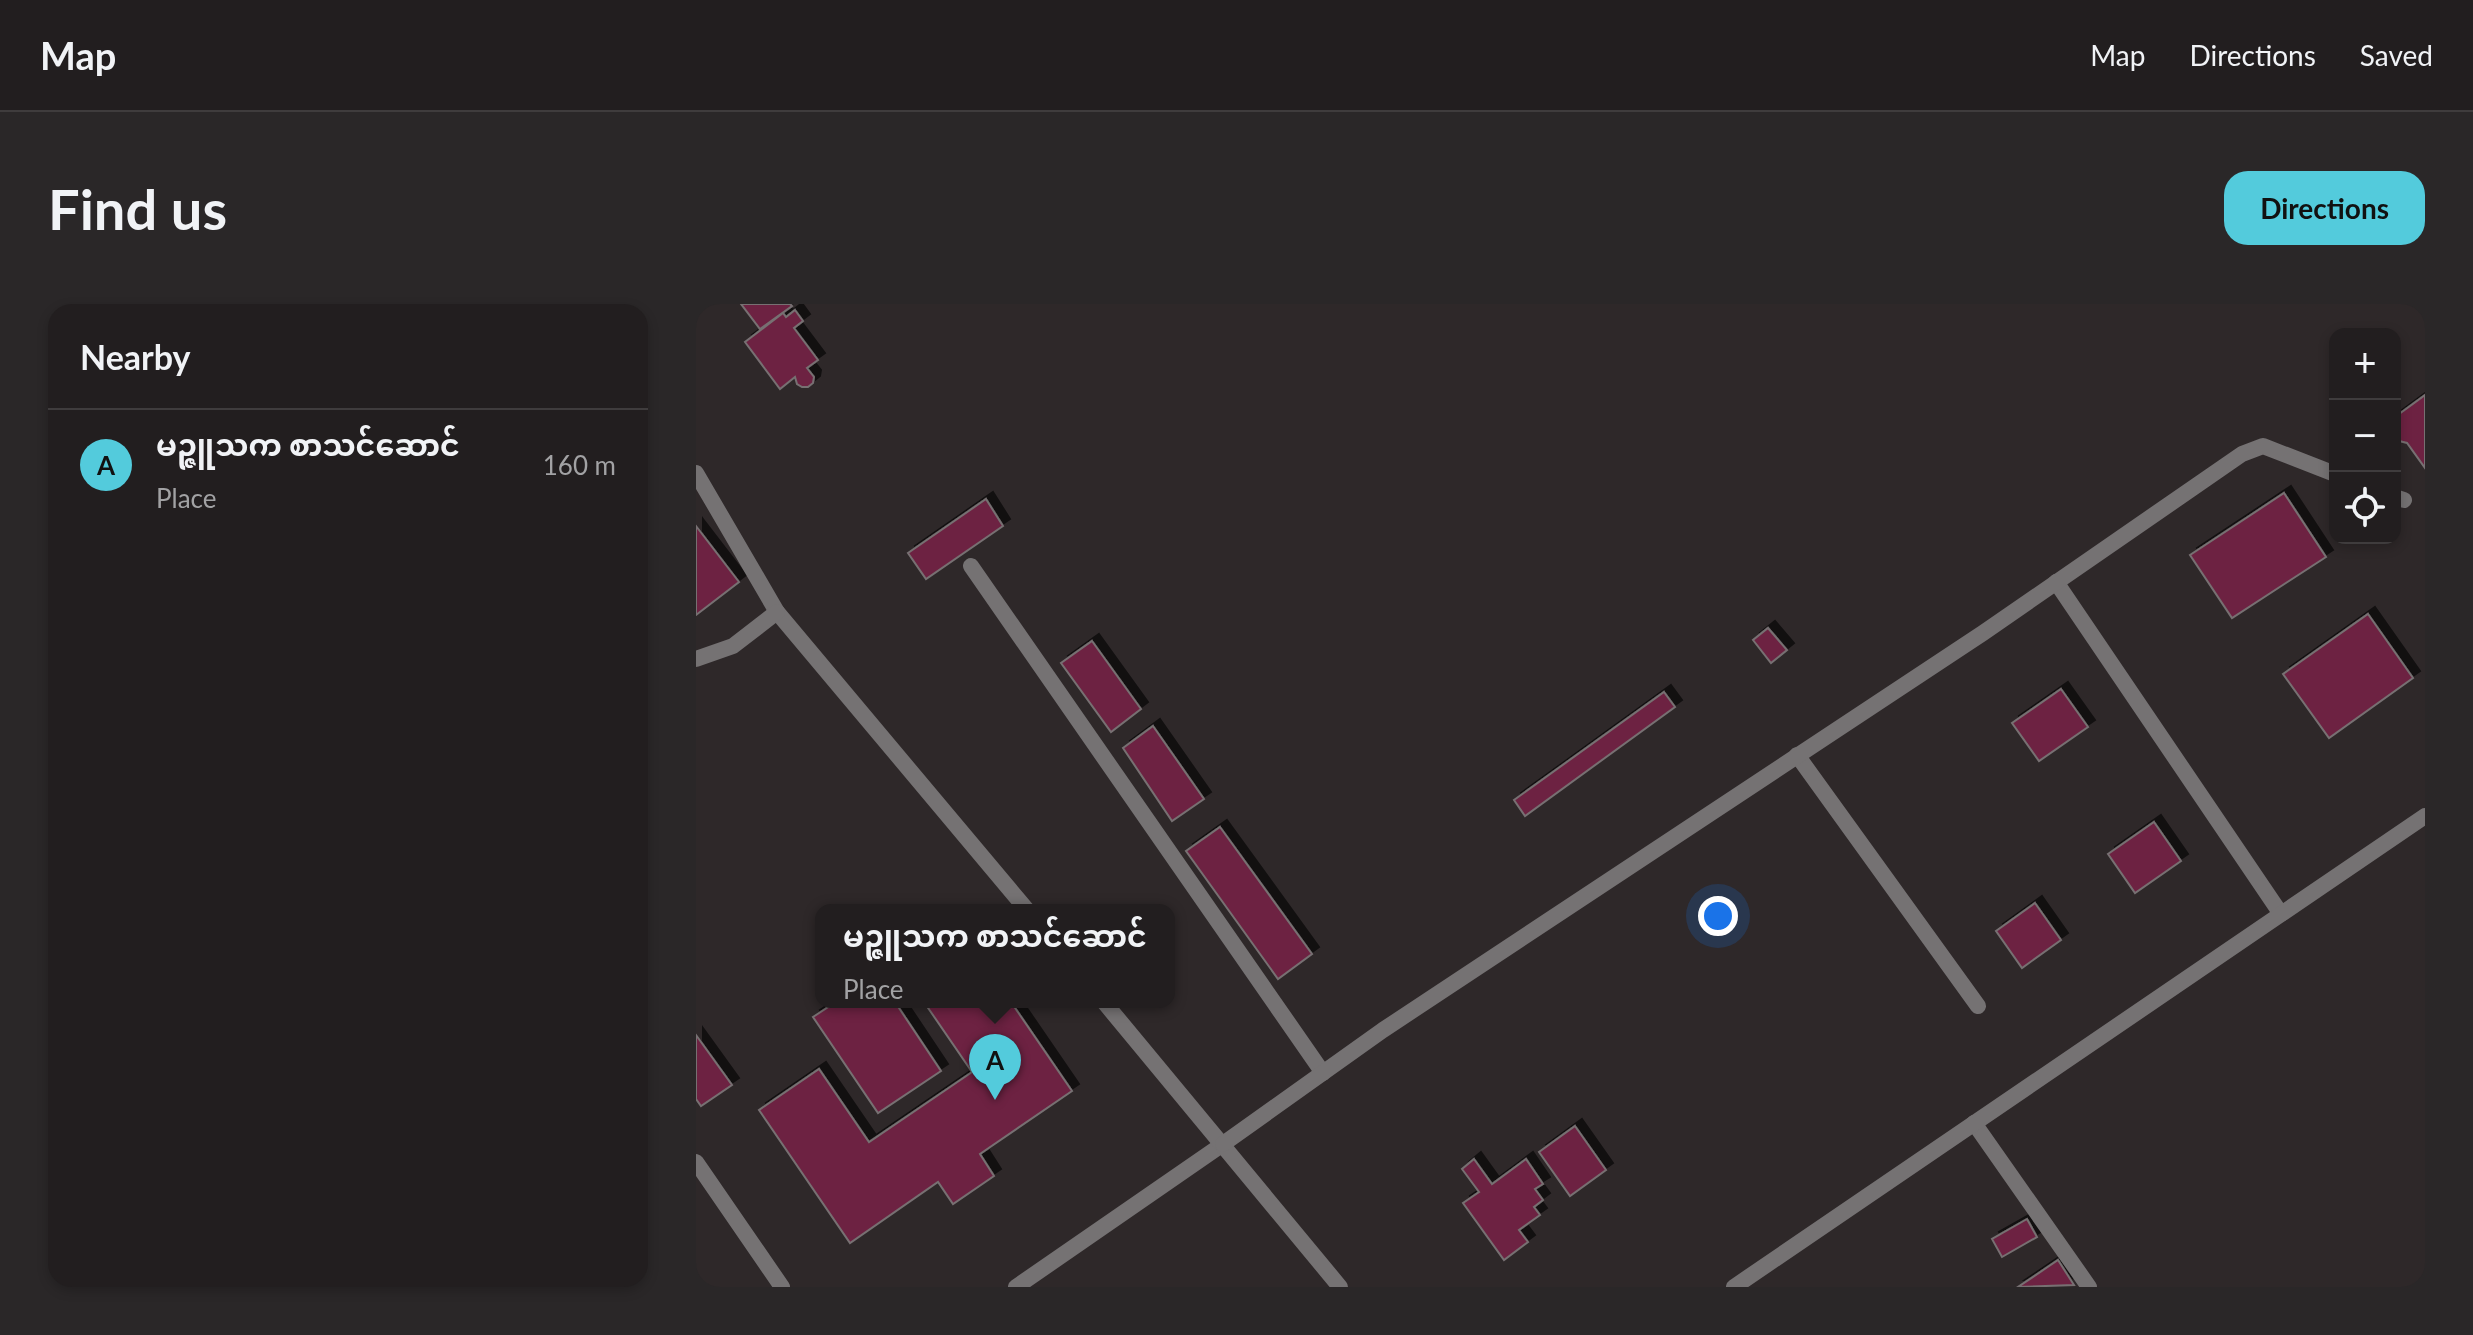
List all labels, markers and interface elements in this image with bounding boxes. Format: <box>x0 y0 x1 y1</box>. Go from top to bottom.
text: Map <box>40 32 116 78</box>
text: Map <box>2090 38 2145 72</box>
text: Directions <box>2189 38 2316 72</box>
text: Saved <box>2360 38 2433 72</box>
button: Directions <box>2224 171 2425 245</box>
text: Find us <box>48 175 227 242</box>
map controls <box>2329 328 2401 544</box>
button: + <box>2329 328 2401 400</box>
text: Nearby <box>80 336 191 377</box>
button: − <box>2329 400 2401 472</box>
text: မဉ္ဇူသက စာသင်ဆောင် <box>156 426 460 462</box>
text: A <box>97 449 115 481</box>
text: 160 m <box>543 449 616 481</box>
button: locate <box>2329 472 2401 544</box>
text: Place <box>156 482 217 514</box>
your location <box>1698 896 1738 936</box>
popup <box>815 904 1175 1008</box>
text: မဉ္ဇူသက စာသင်ဆောင် <box>843 917 1147 953</box>
text: Place <box>843 973 904 1005</box>
pin: A <box>969 1034 1021 1100</box>

